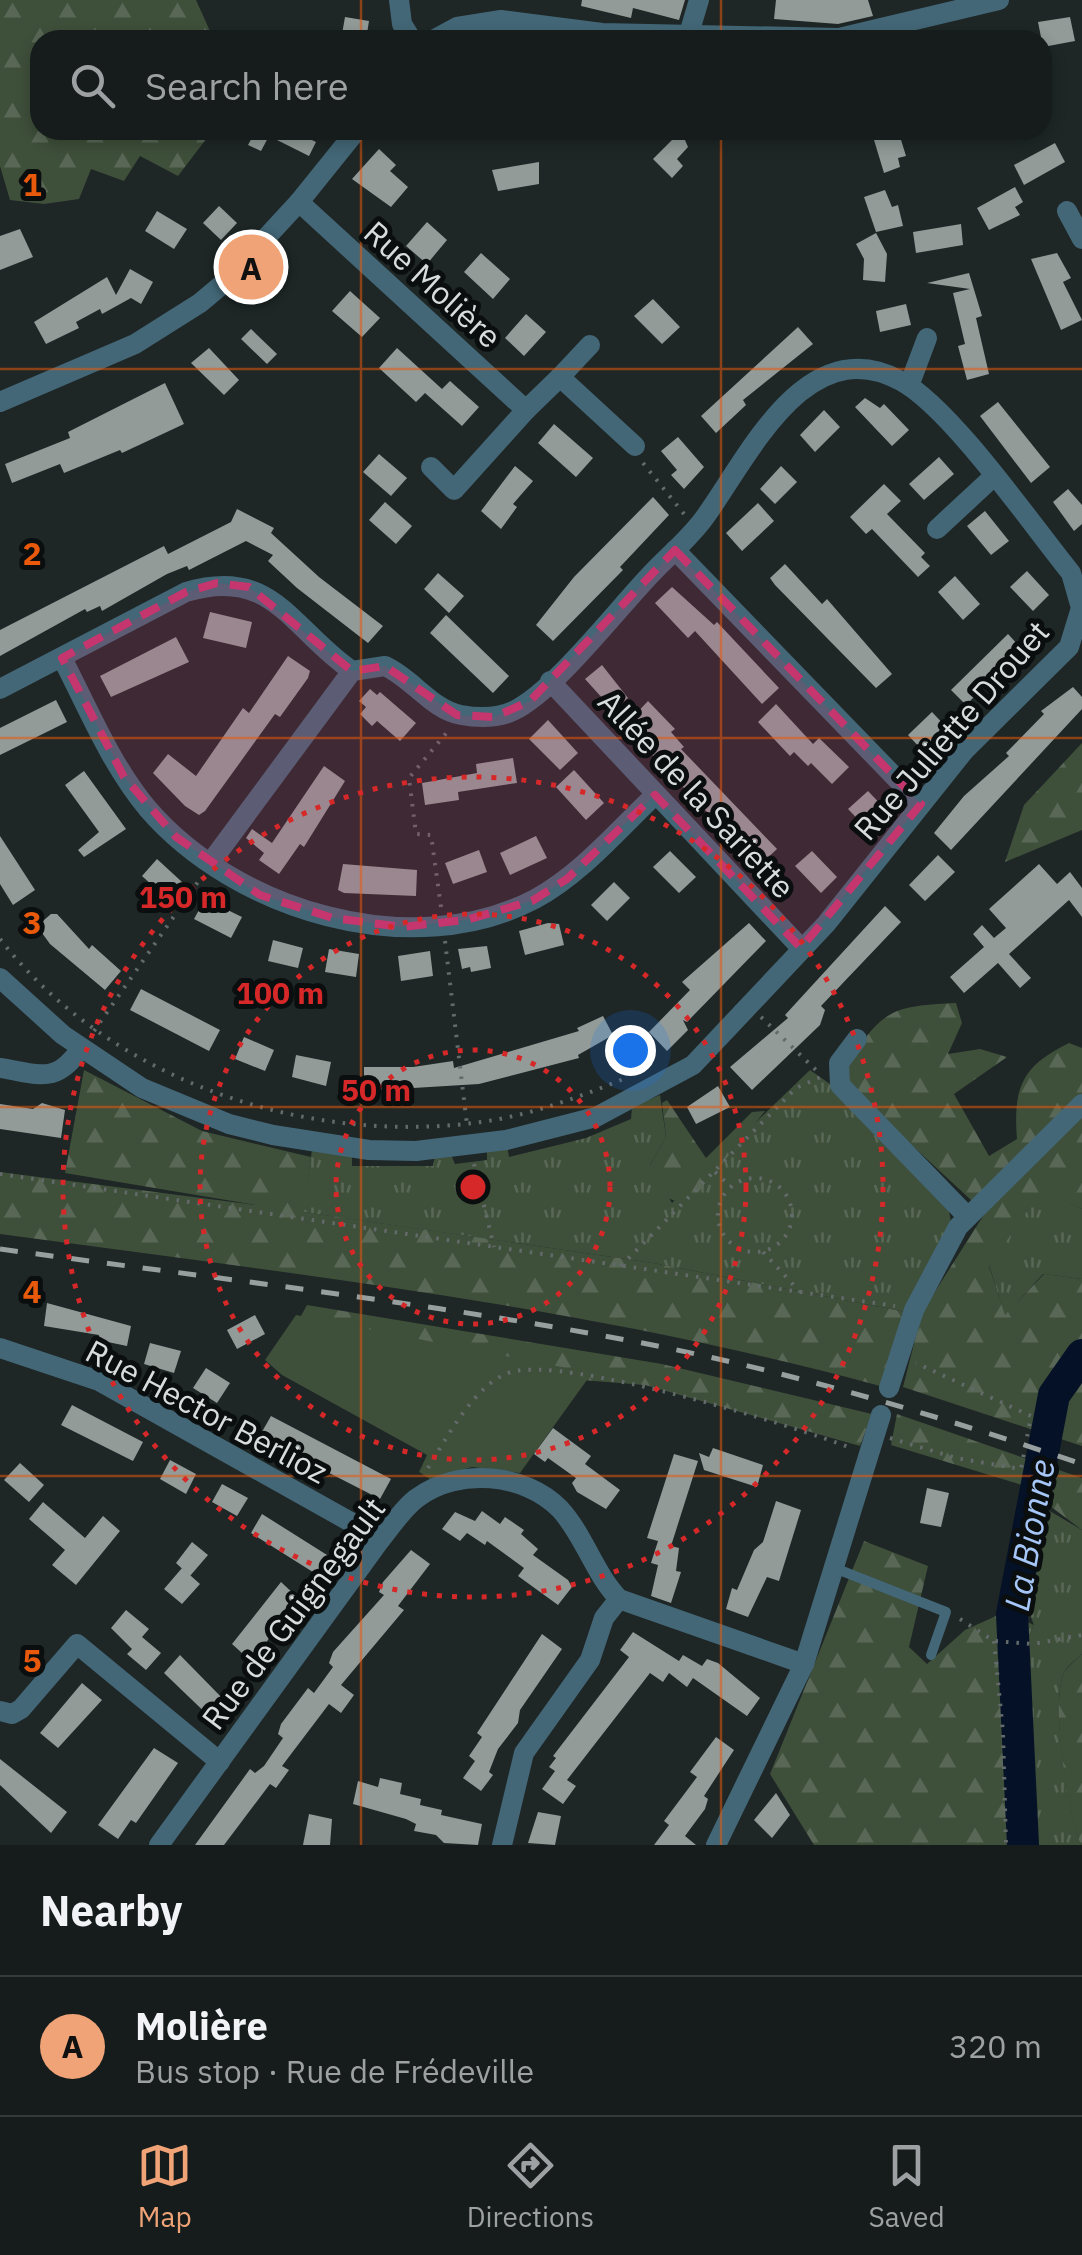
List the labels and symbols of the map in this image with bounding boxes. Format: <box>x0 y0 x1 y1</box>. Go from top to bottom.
text: 1 <box>22 163 42 205</box>
street label: Rue Molière <box>355 211 511 357</box>
pin: A <box>218 230 284 304</box>
text: 2 <box>22 532 42 574</box>
street label: Rue Juliette Drouet <box>844 611 1058 849</box>
street label: Allée de la Sariette <box>590 681 804 907</box>
text: 150 m <box>139 877 227 916</box>
text: 3 <box>22 901 42 943</box>
text: 100 m <box>236 973 324 1012</box>
your location <box>605 1025 656 1076</box>
text: 50 m <box>341 1070 411 1109</box>
centre of rings <box>455 1169 491 1205</box>
text: 4 <box>22 1270 42 1312</box>
street label: Rue Hector Berlioz <box>79 1330 335 1492</box>
water label: La Bionne <box>993 1456 1065 1614</box>
street label: Rue de Guignegault <box>192 1488 394 1738</box>
text: 5 <box>22 1639 42 1681</box>

